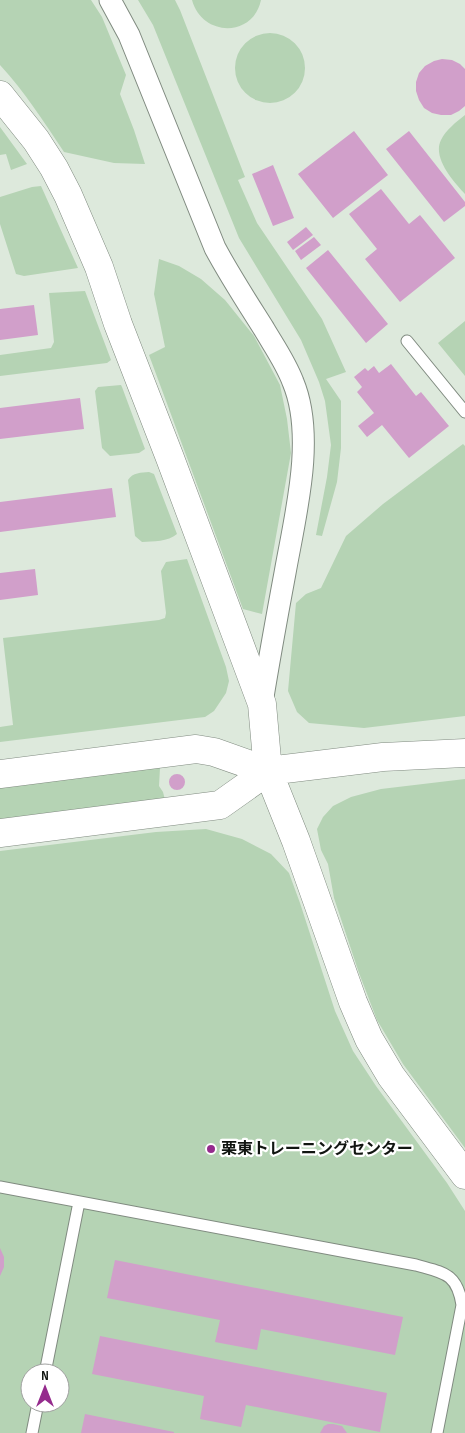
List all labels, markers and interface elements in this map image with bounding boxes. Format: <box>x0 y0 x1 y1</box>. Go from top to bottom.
place label: 栗東トレーニングセンター <box>221 1139 413 1159</box>
marker: 栗東トレーニングセンター <box>205 1143 217 1155</box>
north arrow <box>20 1363 70 1413</box>
text: N <box>41 1367 49 1384</box>

